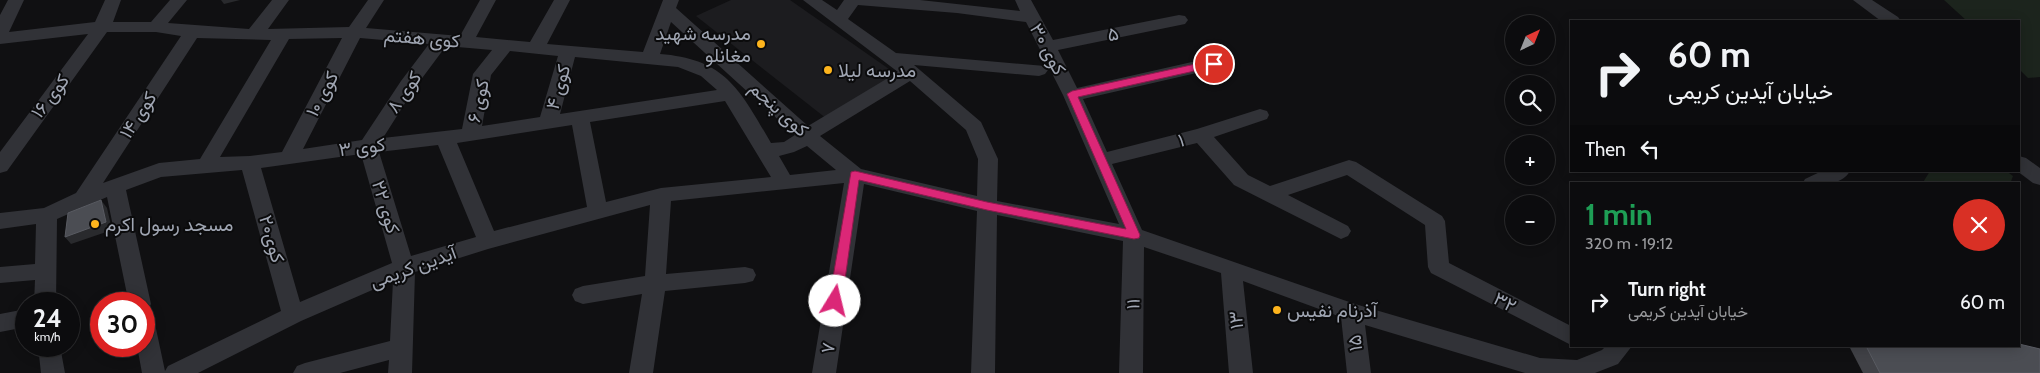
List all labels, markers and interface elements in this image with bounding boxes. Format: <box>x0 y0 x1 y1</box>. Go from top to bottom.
north arrow <box>1505 15 1555 65</box>
map controls <box>1505 15 1555 245</box>
street label: کوی ۳۰ <box>1025 19 1071 79</box>
place label: مدرسه شهید مغانلو <box>655 22 751 67</box>
street label: ۵ <box>1105 22 1121 46</box>
street label: کوی هفتم <box>383 23 461 54</box>
text: 60 m <box>1668 33 1751 76</box>
marker: مدرسه شهید مغانلو <box>755 38 767 50</box>
icon: right <box>1585 40 1650 105</box>
pin <box>1193 43 1235 85</box>
icon: arrive <box>1200 50 1228 78</box>
place label: مدرسه لیلا <box>838 59 916 82</box>
street label: کوی ۴ <box>541 62 575 112</box>
marker: مدرسه لیلا <box>822 64 834 76</box>
street label: کوی ۱۰ <box>301 67 343 121</box>
street label: کوی ۸ <box>381 67 427 117</box>
street label: کوی ۱۶ <box>26 69 74 123</box>
button: search <box>1505 75 1555 125</box>
street label: کوی پنجم <box>743 76 813 143</box>
street label: کوی ۶ <box>462 77 494 125</box>
text: خیابان آیدین کریمی <box>1668 78 1833 105</box>
street label: کوی ۱۴ <box>114 87 162 143</box>
street label: ۱ <box>1176 128 1186 152</box>
street label: کوی ۳ <box>337 133 387 161</box>
button: + <box>1505 135 1555 185</box>
icon: left <box>1636 135 1664 163</box>
text: Then <box>1585 138 1626 161</box>
street label: کوی ۲۲ <box>367 178 405 236</box>
button: − <box>1505 195 1555 245</box>
text: 1 min <box>1585 196 1653 233</box>
button: close <box>1953 199 2005 251</box>
place label: مسجد رسول اکرم <box>105 213 233 237</box>
street label: کوی۲۰ <box>254 213 290 265</box>
marker: مسجد رسول اکرم <box>89 218 101 230</box>
text: 320 m · 19:12 <box>1585 234 1673 253</box>
street label: آیدین کریمی <box>367 240 461 293</box>
position arrow <box>808 274 860 326</box>
text: Turn right <box>1628 278 1706 301</box>
street label: ۳۲ <box>1490 287 1520 317</box>
icon: right <box>1585 288 1613 316</box>
text: 60 m <box>1960 291 2005 314</box>
speed limit sign: 30 <box>90 292 155 357</box>
street label: ۱۱ <box>1121 298 1145 310</box>
place label: آذرنام نفیس <box>1287 299 1379 323</box>
text: خیابان آیدین کریمی <box>1628 302 1748 321</box>
text: 24 <box>33 303 62 333</box>
marker: آذرنام نفیس <box>1271 304 1283 316</box>
street label: ۱۳ <box>1224 310 1248 330</box>
text: km/h <box>34 329 61 344</box>
street label: ۱۵ <box>1343 333 1367 353</box>
street label: ۷ <box>816 341 840 355</box>

